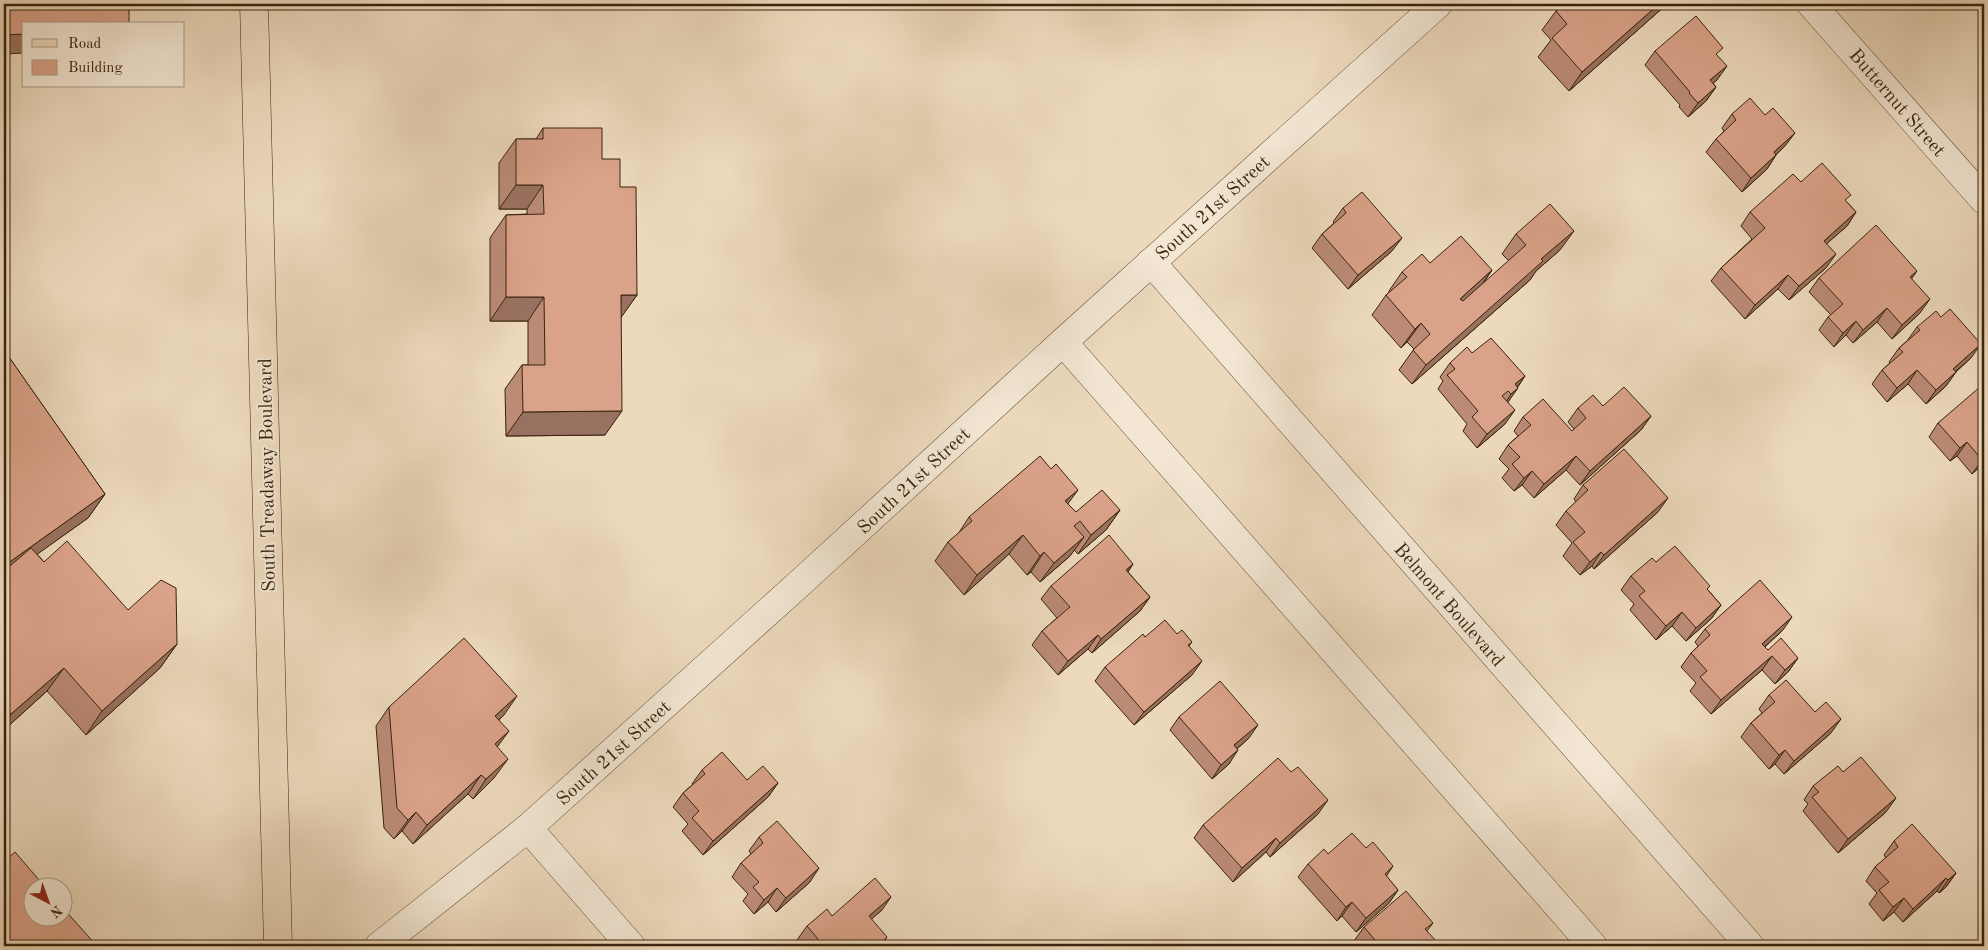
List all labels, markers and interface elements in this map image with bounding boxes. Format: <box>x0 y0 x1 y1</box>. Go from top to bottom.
legend <box>22 22 185 88</box>
text: Road <box>68 37 102 52</box>
street label: Butternut Street <box>1844 46 1948 161</box>
text: Building <box>68 61 123 76</box>
street label: South 21st Street <box>1153 153 1274 265</box>
street label: South Treadaway Boulevard <box>257 358 280 592</box>
street label: South 21st Street <box>855 425 975 539</box>
street label: Belmont Boulevard <box>1389 540 1507 671</box>
street label: South 21st Street <box>554 698 675 810</box>
north arrow <box>22 878 72 928</box>
text: N <box>47 902 65 920</box>

